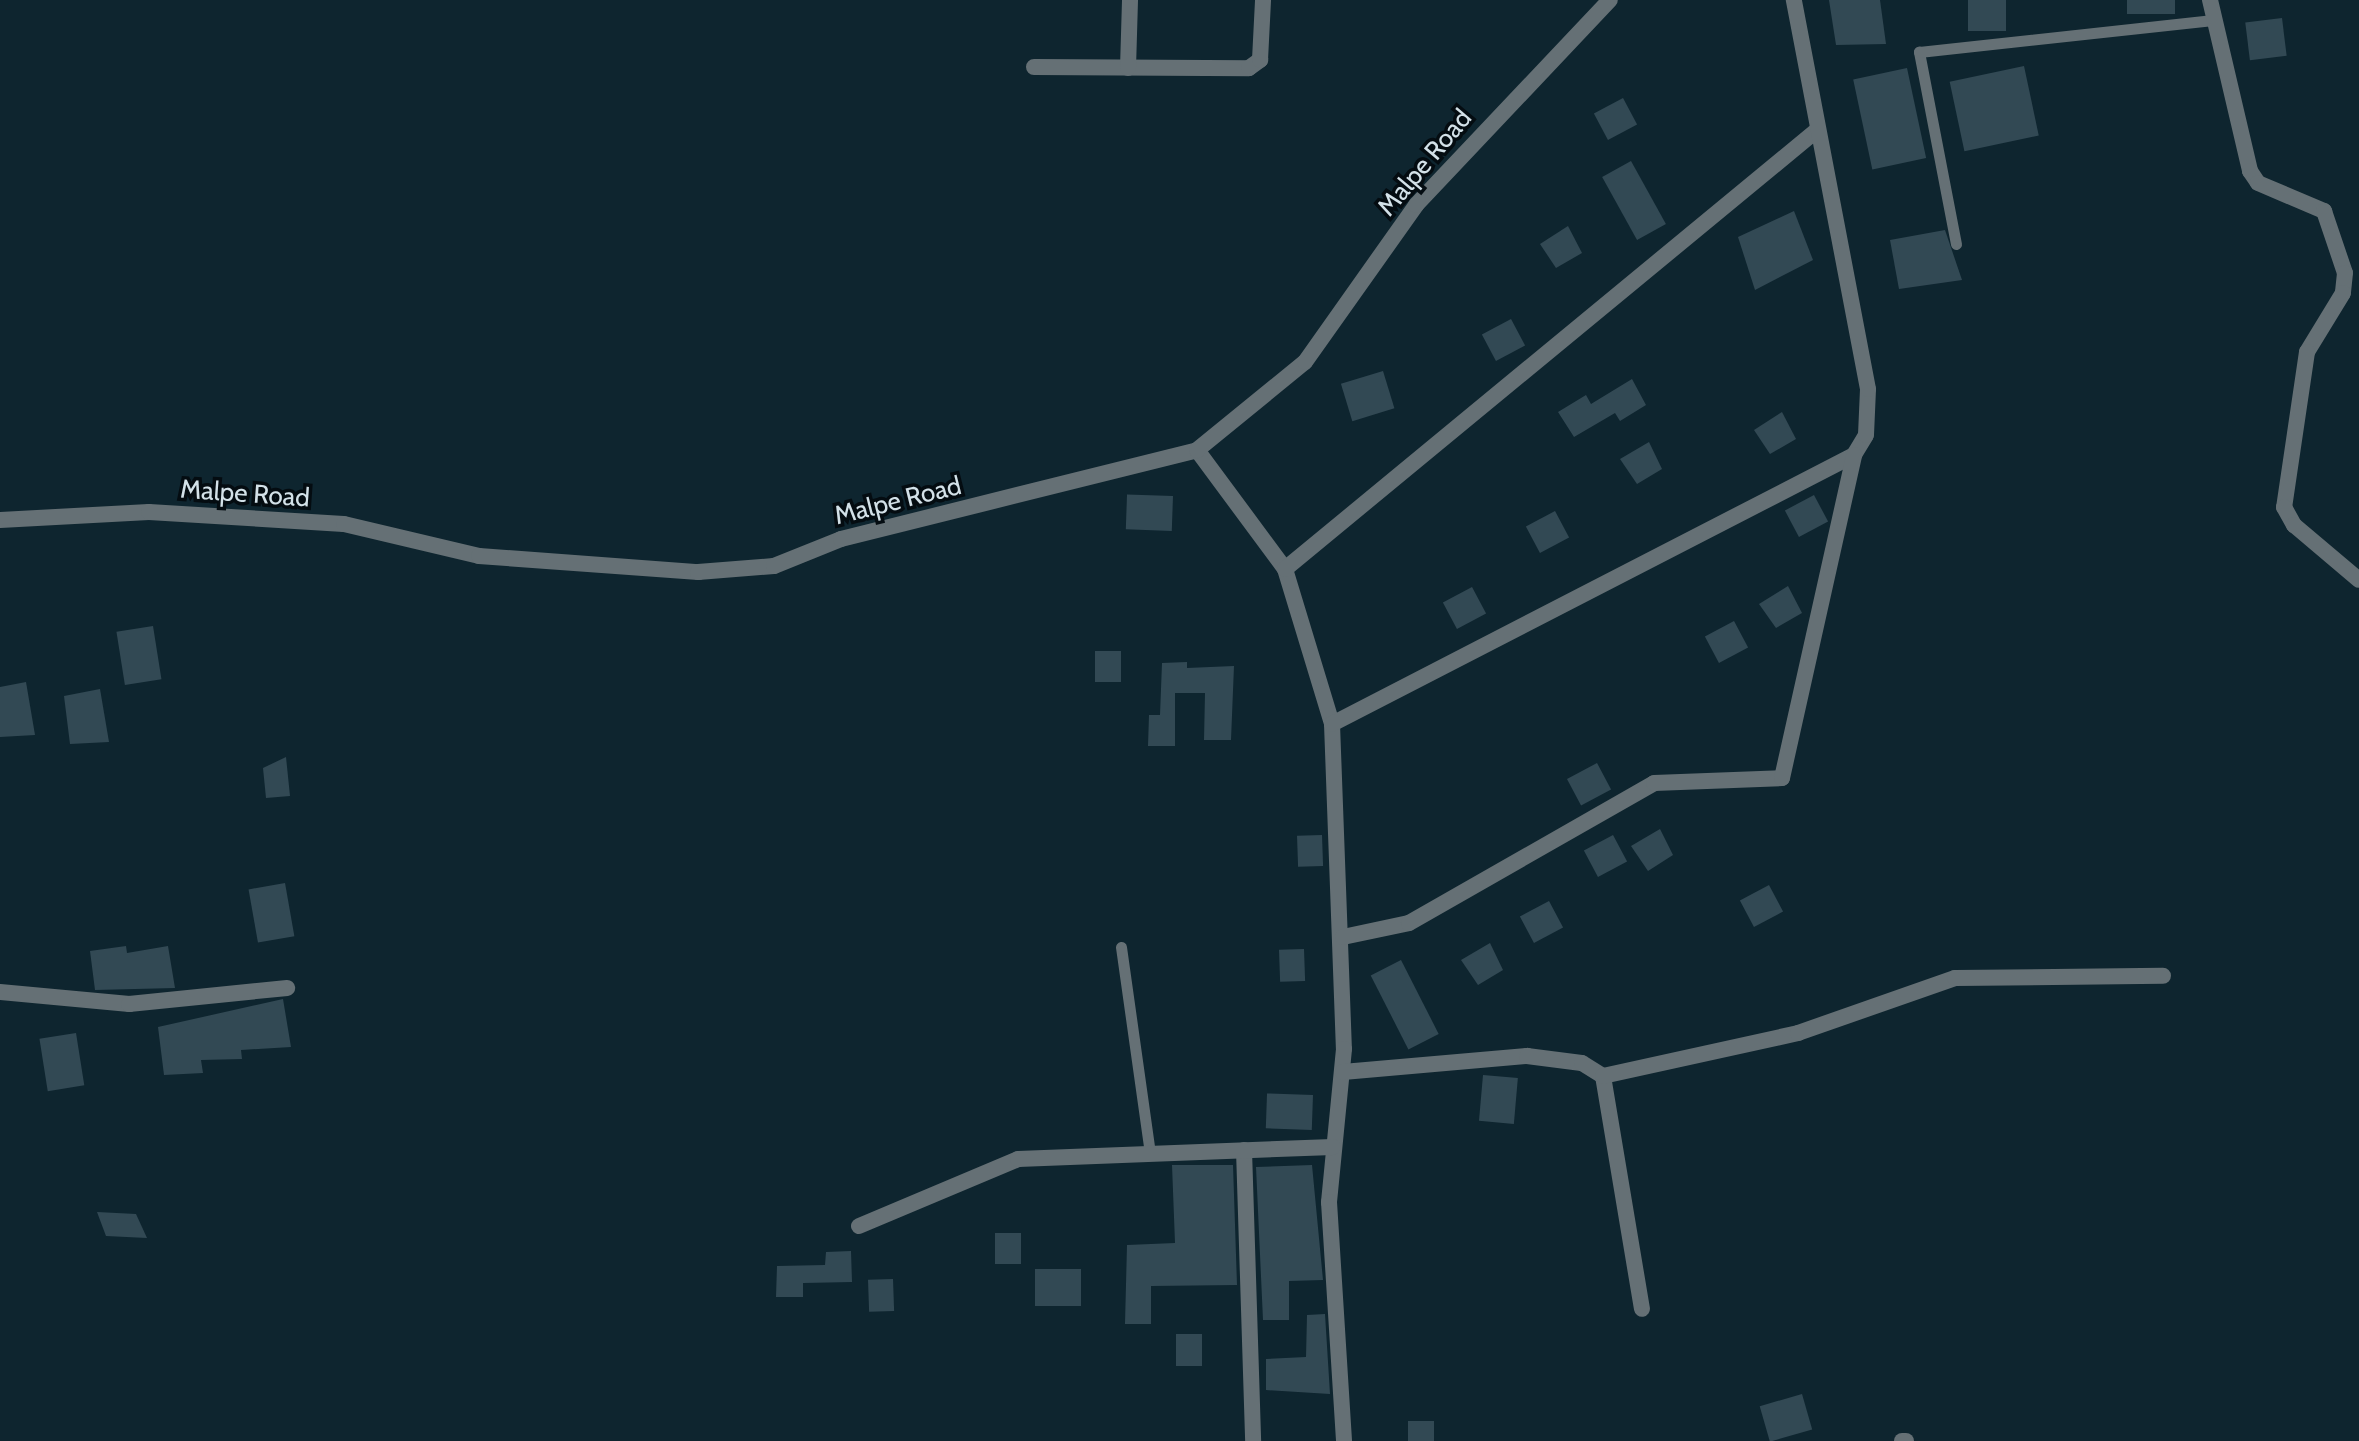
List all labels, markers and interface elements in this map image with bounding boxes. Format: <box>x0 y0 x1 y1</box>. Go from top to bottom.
street label: Malpe Road <box>1371 103 1479 223</box>
street label: Malpe Road <box>831 470 965 532</box>
street label: Malpe Road <box>179 474 311 514</box>

